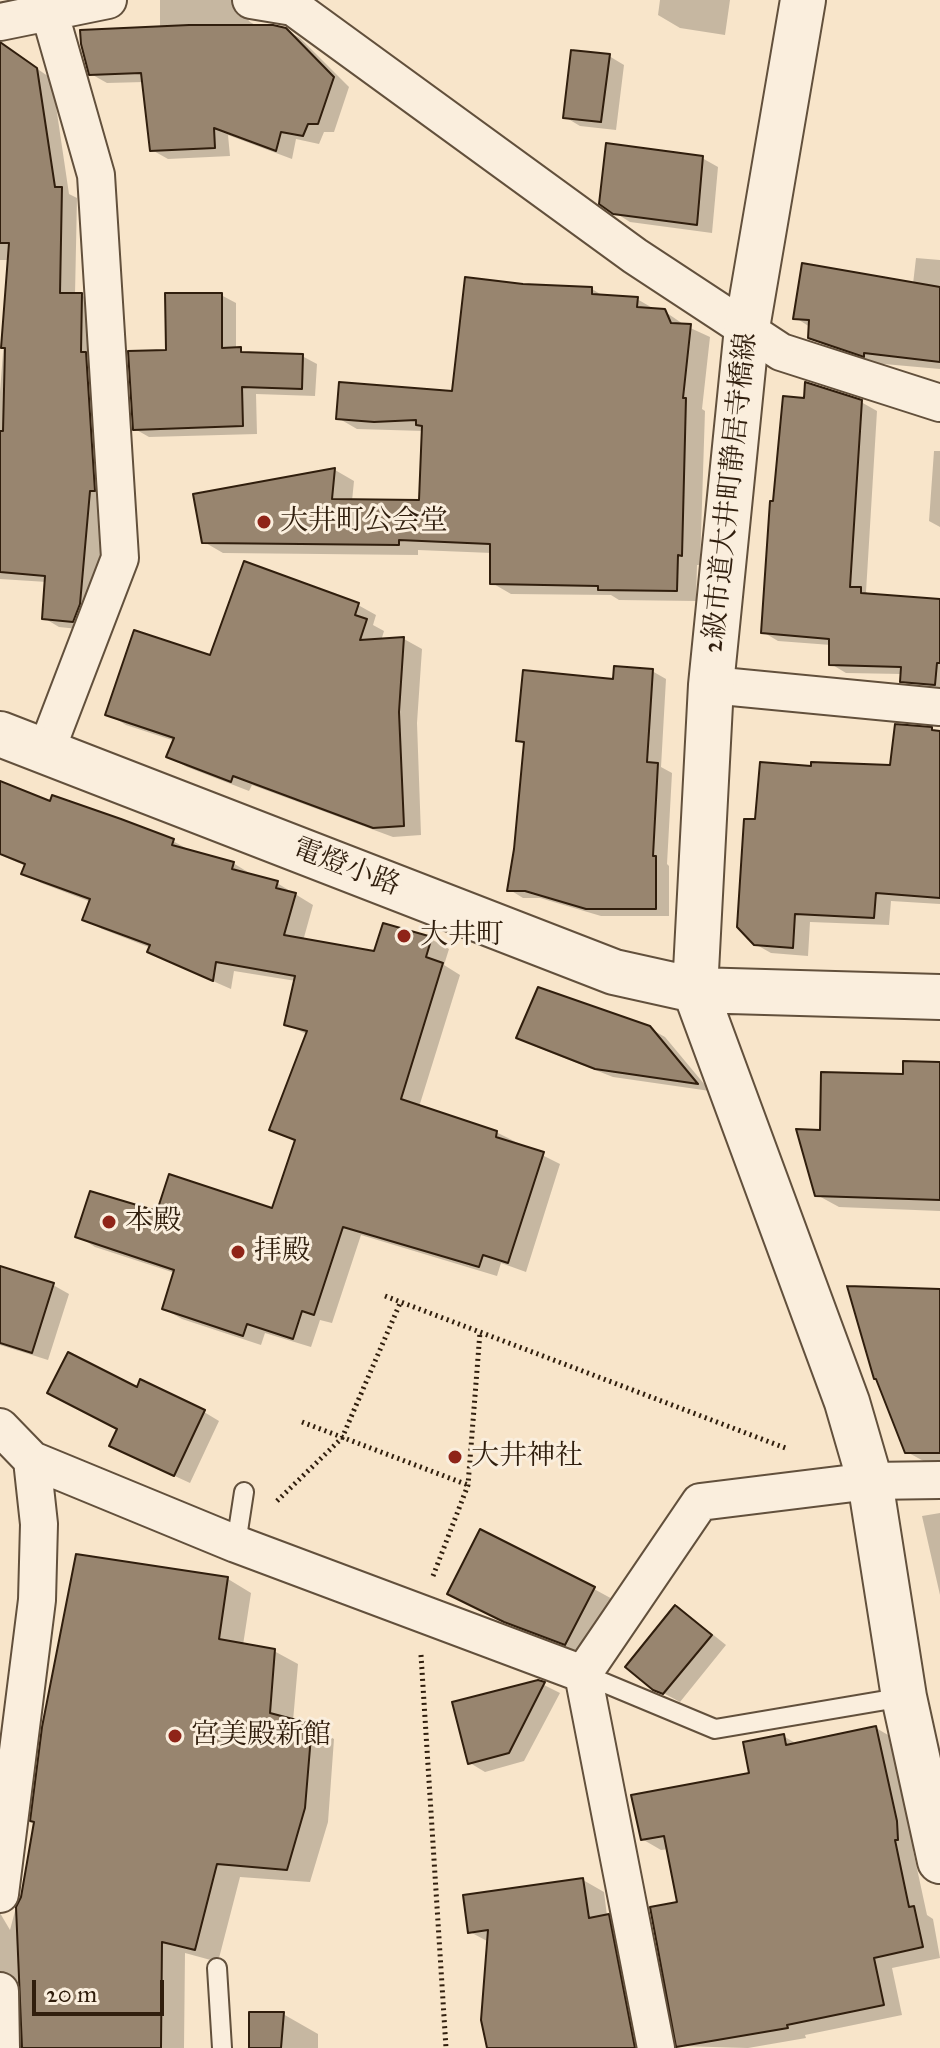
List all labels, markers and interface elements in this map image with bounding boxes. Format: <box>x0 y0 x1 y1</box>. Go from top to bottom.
street label: 2級市道大井町静居寺橋線 <box>697 331 765 655</box>
place label: 大井町公会堂 <box>280 505 448 539</box>
marker: 大井町公会堂 <box>255 513 273 531</box>
street label: 電燈小路 <box>288 832 404 904</box>
place label: 大井町 <box>420 919 504 953</box>
marker: 大井町 <box>395 927 413 945</box>
place label: 本殿 <box>125 1205 181 1239</box>
marker: 本殿 <box>100 1213 118 1231</box>
place label: 拝殿 <box>254 1235 310 1269</box>
marker: 拝殿 <box>229 1243 247 1261</box>
place label: 大井神社 <box>471 1440 583 1474</box>
marker: 大井神社 <box>446 1448 464 1466</box>
place label: 宮美殿新館 <box>191 1719 331 1753</box>
marker: 宮美殿新館 <box>166 1727 184 1745</box>
scale bar <box>36 1964 168 2014</box>
text: 20 m <box>46 1979 97 2009</box>

